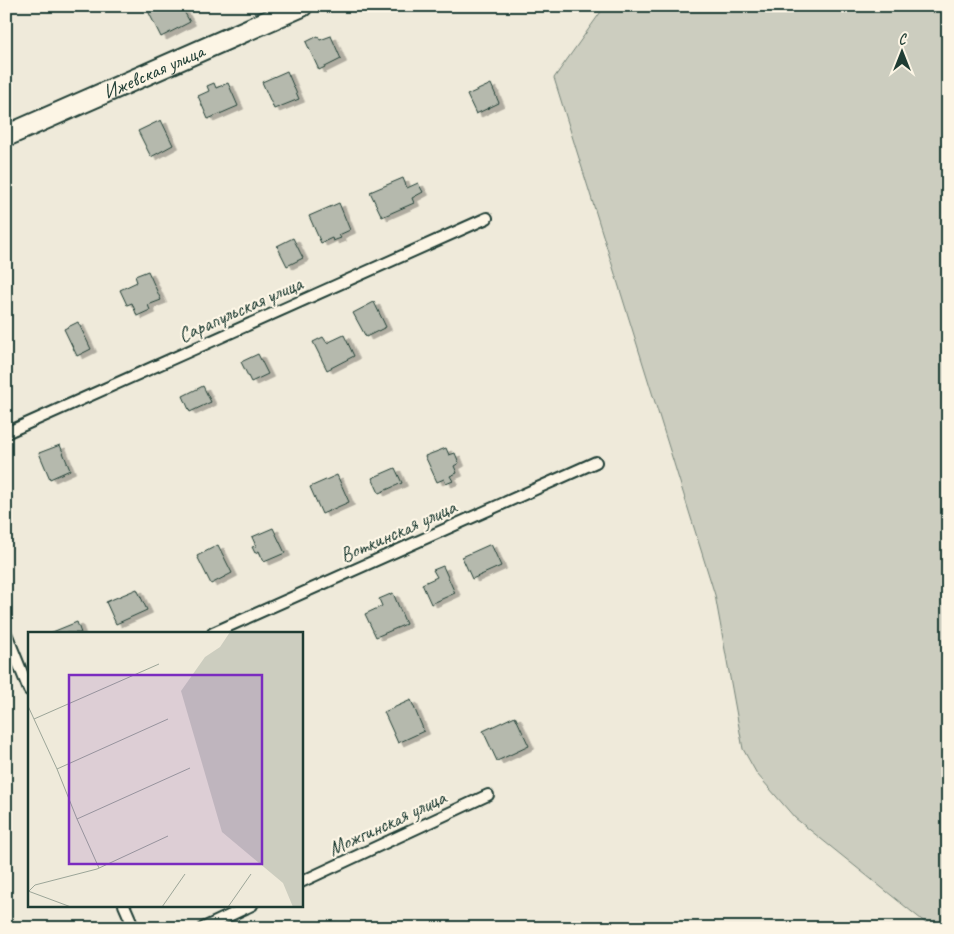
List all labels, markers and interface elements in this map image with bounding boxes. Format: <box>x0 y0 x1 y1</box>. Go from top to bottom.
north arrow <box>876 28 926 78</box>
text: С <box>899 31 908 48</box>
street label: Ижевская улица <box>99 38 210 105</box>
street label: Сарапульская улица <box>174 270 308 348</box>
street label: Воткинская улица <box>336 494 461 568</box>
inset map <box>28 632 302 906</box>
street label: Можгинская улица <box>324 785 451 862</box>

